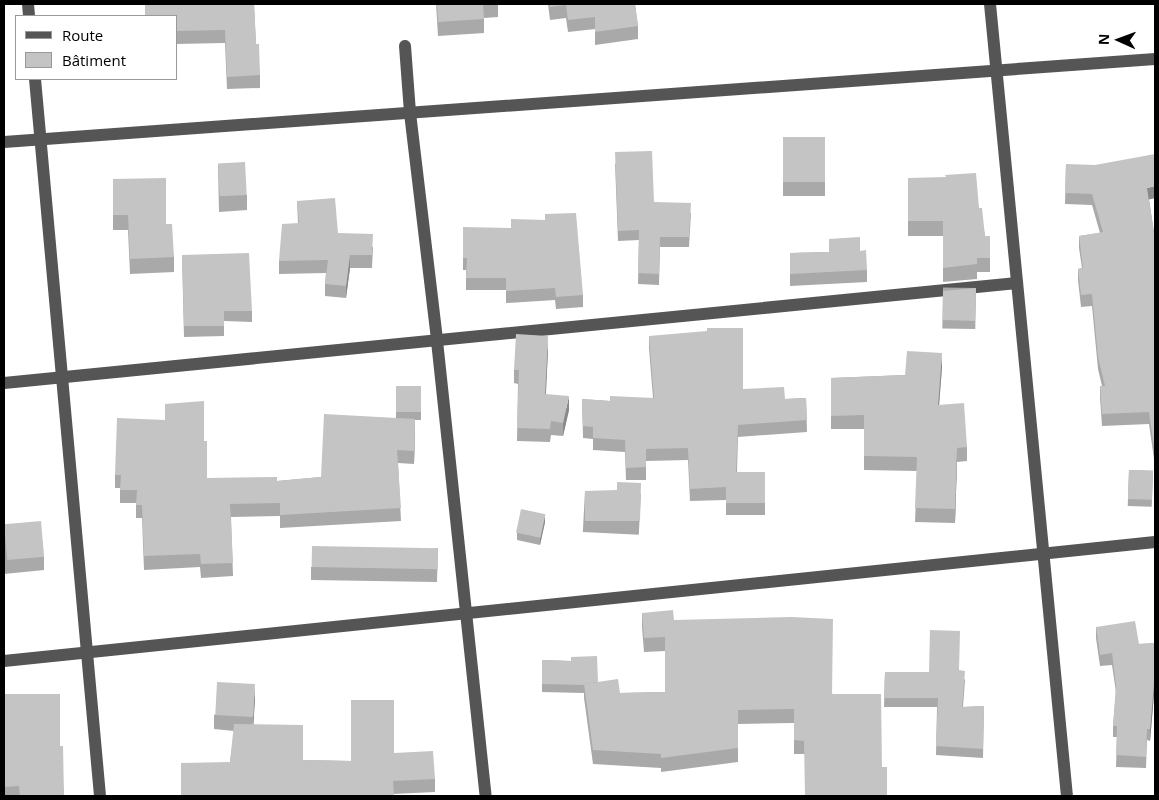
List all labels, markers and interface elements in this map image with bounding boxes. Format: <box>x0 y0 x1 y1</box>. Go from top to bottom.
legend <box>15 15 178 80</box>
north arrow <box>1094 15 1144 65</box>
text: Route <box>62 25 103 45</box>
text: N <box>1094 33 1113 45</box>
text: Bâtiment <box>62 50 126 70</box>

